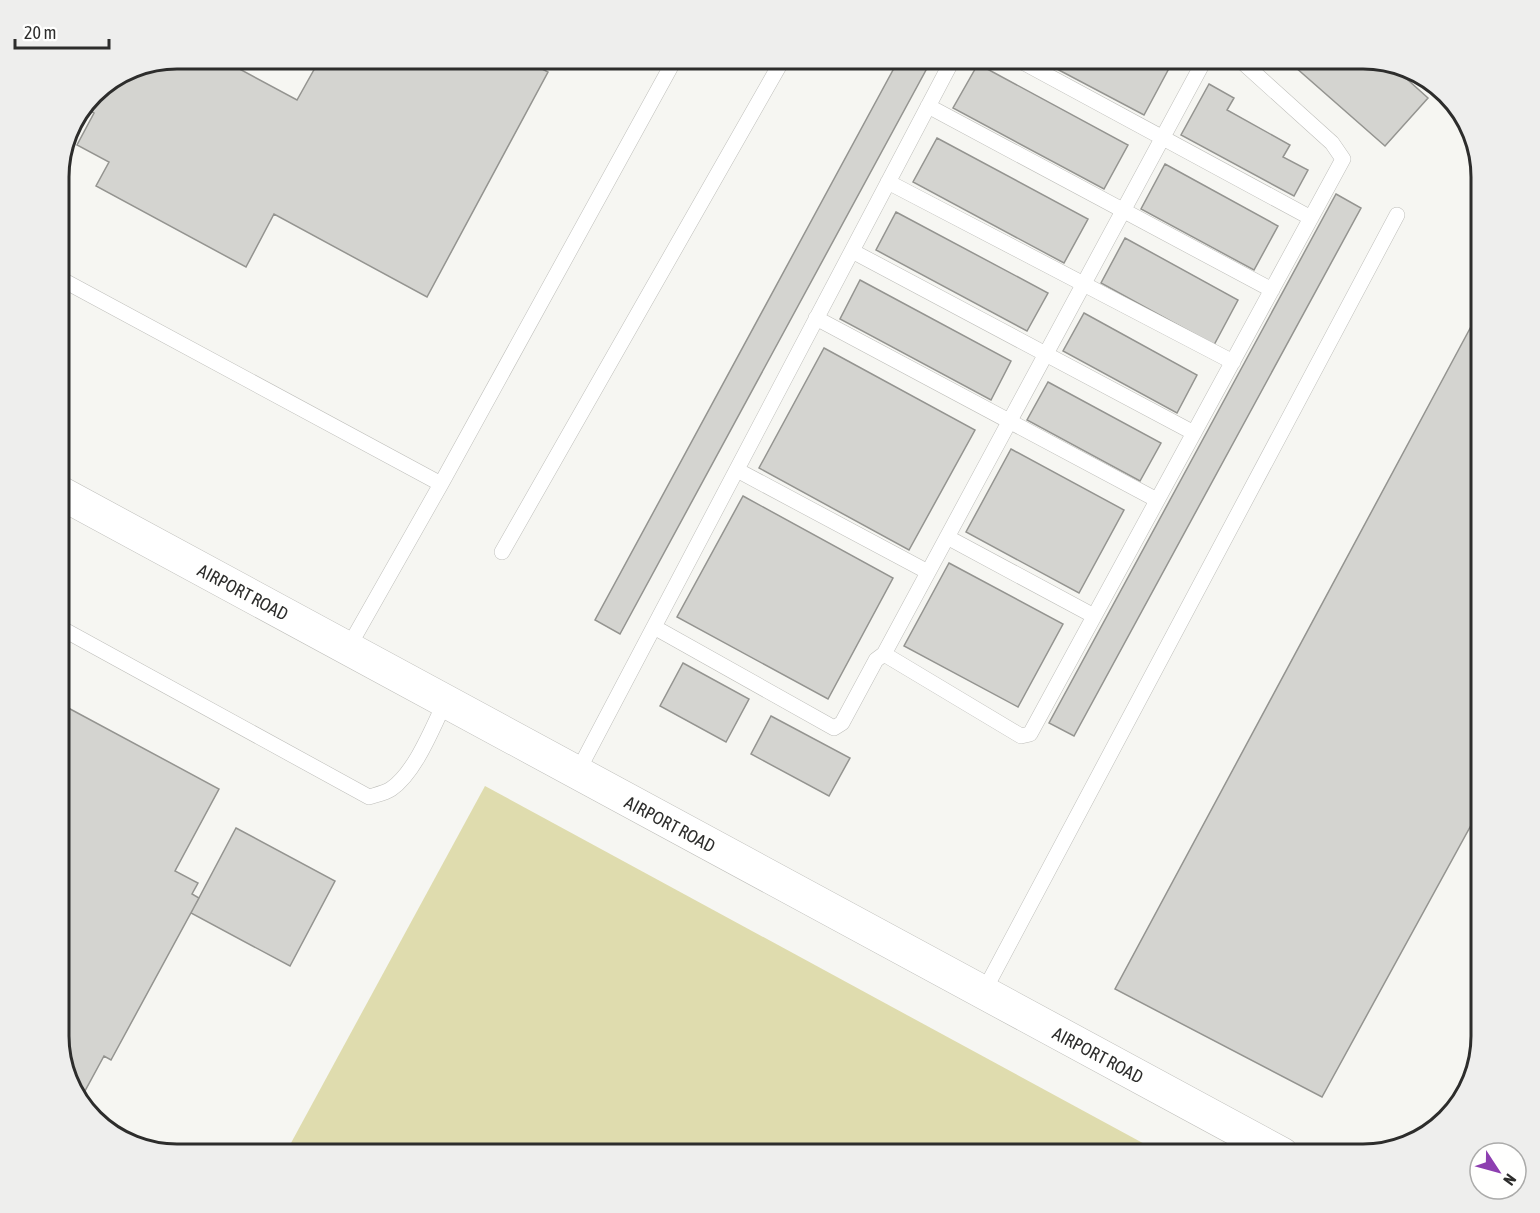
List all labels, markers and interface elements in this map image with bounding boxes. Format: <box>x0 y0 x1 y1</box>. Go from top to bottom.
scale bar <box>15 12 110 50</box>
text: 20 m <box>24 22 56 43</box>
street label: AIRPORT ROAD <box>194 559 292 625</box>
street label: AIRPORT ROAD <box>621 791 719 857</box>
street label: AIRPORT ROAD <box>1049 1022 1147 1088</box>
north arrow <box>1468 1141 1528 1201</box>
text: N <box>1500 1171 1520 1189</box>

